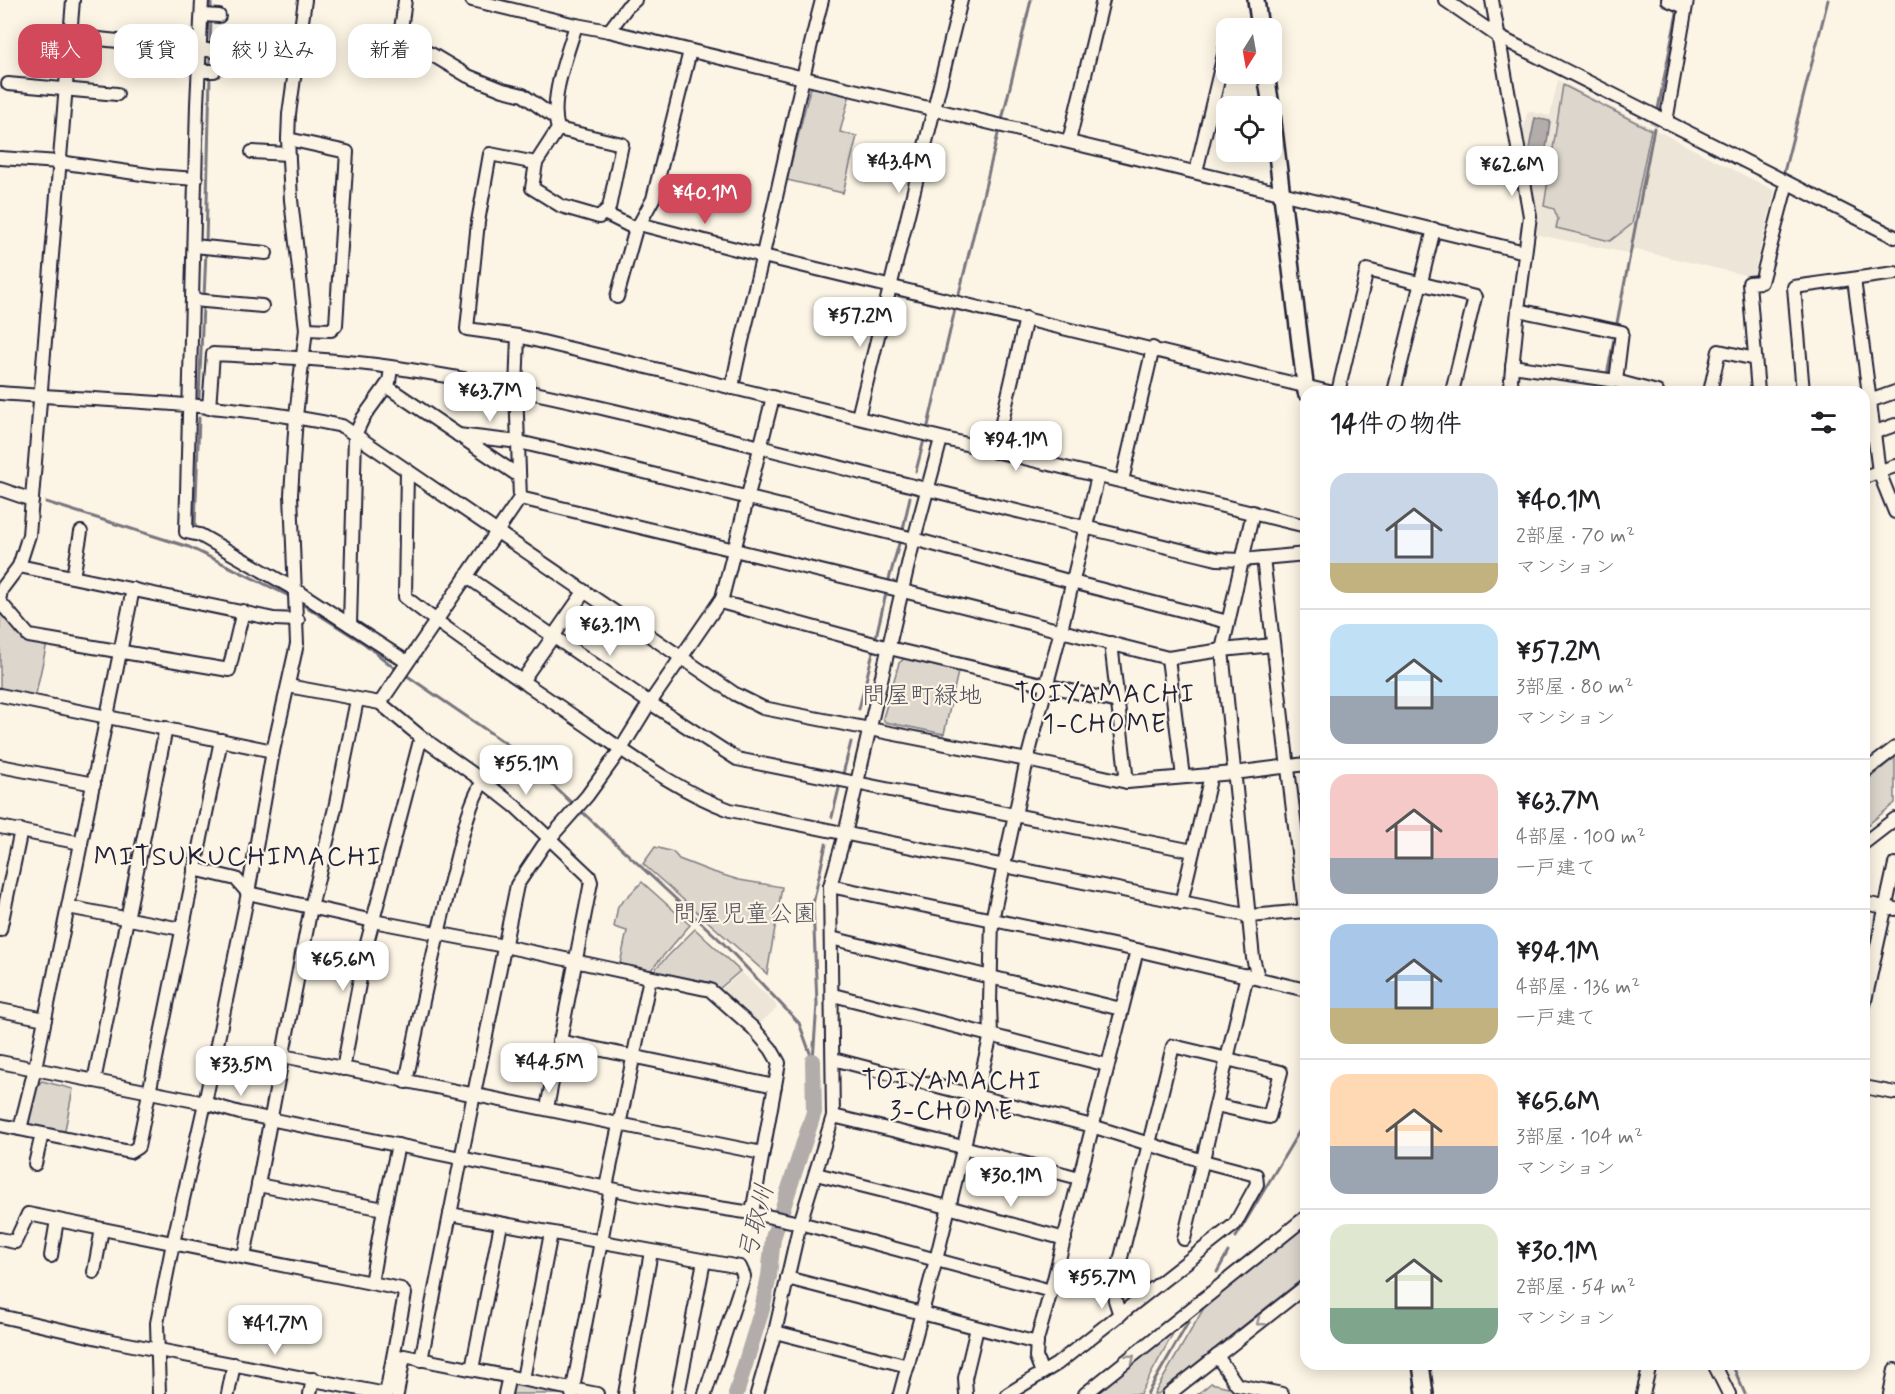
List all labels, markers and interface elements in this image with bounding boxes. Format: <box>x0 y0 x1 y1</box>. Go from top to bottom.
north arrow <box>1216 18 1282 84</box>
map controls <box>1216 18 1282 162</box>
chip: 購入 <box>18 24 102 78</box>
chip: 賃貸 <box>114 24 198 78</box>
chip: 絞り込み <box>210 24 336 78</box>
chip: 新着 <box>348 24 432 78</box>
button: locate <box>1216 96 1282 162</box>
pin: ¥43.4M <box>850 143 948 194</box>
pin: ¥62.6M <box>1463 146 1561 197</box>
text: ¥43.4M <box>867 149 931 176</box>
text: ¥62.6M <box>1480 152 1544 179</box>
pin: ¥40.1M <box>656 174 754 225</box>
text: ¥40.1M <box>672 180 738 207</box>
pin: ¥57.2M <box>811 297 909 348</box>
text: ¥57.2M <box>827 303 893 330</box>
pin: ¥63.7M <box>441 372 539 423</box>
text: ¥63.7M <box>458 378 522 405</box>
icon: filters <box>1807 406 1840 439</box>
text: 14件の物件 <box>1330 408 1461 442</box>
pin: ¥94.1M <box>967 421 1065 472</box>
text: ¥94.1M <box>984 427 1048 454</box>
text: ¥40.1M <box>1516 485 1601 519</box>
icon: home <box>1378 497 1450 569</box>
text: 2部屋 · 70 m² <box>1516 523 1635 550</box>
text: マンション <box>1516 554 1615 581</box>
pin: ¥63.1M <box>561 606 659 657</box>
text: ¥63.1M <box>580 612 640 639</box>
text: ¥57.2M <box>1516 636 1601 670</box>
icon: home <box>1378 648 1450 720</box>
text: 3部屋 · 80 m² <box>1516 674 1633 701</box>
district label: TOIYAMACHI 1-CHOME <box>1015 678 1195 742</box>
park label: 問屋町緑地 <box>862 681 982 712</box>
text: マンション <box>1516 705 1615 732</box>
pin: ¥55.1M <box>477 745 575 796</box>
text: ¥55.1M <box>494 751 558 778</box>
text: ¥63.7M <box>1516 786 1599 820</box>
icon: home <box>1378 798 1450 870</box>
text: 4部屋 · 100 m² <box>1516 824 1646 851</box>
district label: MITSUKUCHIMACHI <box>94 840 382 875</box>
text: 一戸建て <box>1516 855 1596 882</box>
park label: 問屋児童公園 <box>673 899 817 930</box>
text: ¥94.1M <box>1516 936 1599 970</box>
pin: ¥65.6M <box>294 941 392 992</box>
text: ¥65.6M <box>311 947 375 974</box>
icon: home <box>1378 948 1450 1020</box>
text: 4部屋 · 136 m² <box>1516 974 1640 1001</box>
text: 一戸建て <box>1516 1005 1596 1032</box>
pin: ¥44.5M <box>500 1043 598 1094</box>
pin: ¥33.5M <box>192 1046 290 1097</box>
text: ¥44.5M <box>514 1049 584 1076</box>
text: ¥33.5M <box>210 1052 272 1079</box>
district label: TOIYAMACHI 3-CHOME <box>862 1065 1042 1129</box>
text: ¥65.6M <box>1516 1086 1600 1120</box>
icon: home <box>1378 1098 1450 1170</box>
text: 3部屋 · 104 m² <box>1516 1124 1643 1151</box>
text: マンション <box>1516 1155 1615 1182</box>
pin: ¥30.1M <box>962 1157 1060 1208</box>
text: ¥30.1M <box>980 1163 1042 1190</box>
water label: 弓取川 <box>731 1181 783 1264</box>
text: ¥30.1M <box>1516 1236 1597 1270</box>
icon: home <box>1378 1248 1450 1320</box>
pin: ¥55.7M <box>1053 1259 1151 1310</box>
text: ¥55.7M <box>1068 1265 1136 1292</box>
text: 2部屋 · 54 m² <box>1516 1274 1636 1301</box>
pin: ¥41.7M <box>226 1305 324 1356</box>
text: マンション <box>1516 1305 1615 1332</box>
text: ¥41.7M <box>242 1311 308 1338</box>
one-way arrow <box>1256 1315 1267 1326</box>
one-way arrow <box>1124 1354 1135 1365</box>

